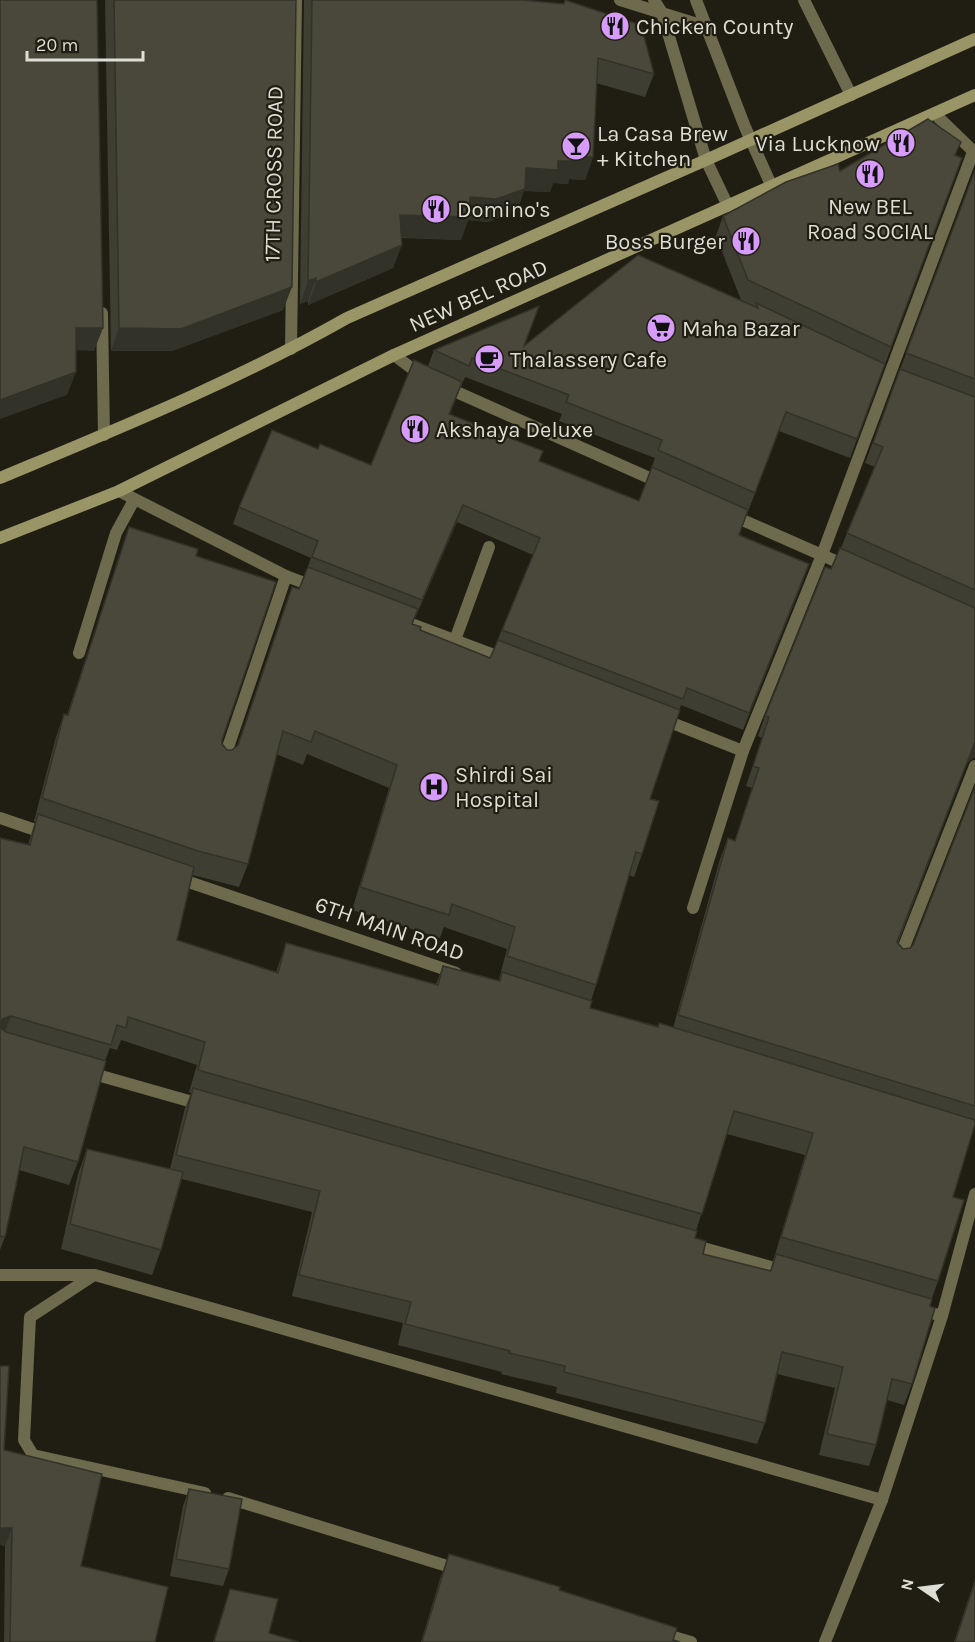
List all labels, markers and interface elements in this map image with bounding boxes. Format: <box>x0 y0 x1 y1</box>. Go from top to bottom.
restaurant icon: Chicken County <box>599 10 631 42</box>
place label: Chicken County <box>636 14 794 40</box>
scale bar <box>27 24 142 62</box>
text: 20 m <box>36 34 78 56</box>
street label: 17TH CROSS ROAD <box>259 86 289 262</box>
place label: La Casa Brew + Kitchen <box>597 121 728 172</box>
restaurant icon: Via Lucknow <box>885 127 917 159</box>
bar icon: La Casa Brew + Kitchen <box>560 130 592 162</box>
place label: Via Lucknow <box>755 131 880 157</box>
restaurant icon: New BEL Road SOCIAL <box>854 158 886 190</box>
restaurant icon: Domino's <box>420 193 452 225</box>
place label: New BEL Road SOCIAL <box>807 194 934 245</box>
place label: Domino's <box>457 197 551 223</box>
restaurant icon: Boss Burger <box>730 225 762 257</box>
place label: Boss Burger <box>605 229 725 255</box>
street label: NEW BEL ROAD <box>405 254 552 338</box>
supermarket icon: Maha Bazar <box>645 312 677 344</box>
place label: Maha Bazar <box>682 316 800 342</box>
cafe icon: Thalassery Cafe <box>473 343 505 375</box>
place label: Thalassery Cafe <box>510 347 667 373</box>
restaurant icon: Akshaya Deluxe <box>399 413 431 445</box>
place label: Akshaya Deluxe <box>436 417 593 443</box>
place label: Shirdi Sai Hospital <box>455 762 553 813</box>
hospital icon: Shirdi Sai Hospital <box>418 771 450 803</box>
street label: 6TH MAIN ROAD <box>312 891 468 967</box>
north arrow <box>891 1558 951 1618</box>
text: N <box>896 1577 918 1592</box>

